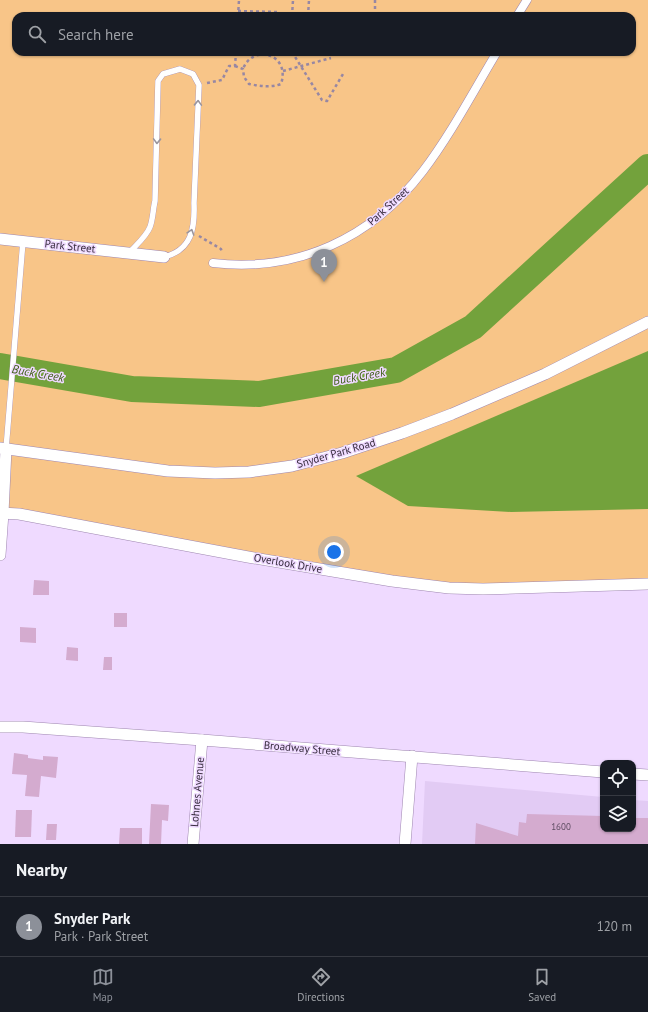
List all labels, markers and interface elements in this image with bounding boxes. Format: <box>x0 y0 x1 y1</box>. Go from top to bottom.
search box <box>12 12 636 56</box>
icon: search <box>26 23 48 45</box>
text: Search here <box>58 25 134 44</box>
one-way arrow <box>194 100 202 106</box>
one-way arrow <box>152 138 161 144</box>
street label: Park Street <box>364 184 412 228</box>
one-way arrow <box>186 229 195 236</box>
street label: Park Street <box>44 236 96 256</box>
pin: 1 <box>311 249 337 282</box>
water label: Buck Creek <box>11 361 66 385</box>
water label: Buck Creek <box>332 364 387 388</box>
street label: Snyder Park Road <box>295 435 377 471</box>
your location <box>324 542 344 562</box>
street label: Overlook Drive <box>253 550 324 576</box>
street label: Broadway Street <box>263 738 341 758</box>
street label: Lohnes Avenue <box>187 756 207 828</box>
map controls <box>600 760 636 832</box>
button: locate <box>600 760 636 796</box>
button: layers <box>600 796 636 832</box>
house number: 1600 <box>551 821 571 832</box>
text: Nearby <box>16 859 67 881</box>
text: Snyder Park <box>54 909 130 928</box>
text: 1 <box>25 918 33 935</box>
text: 120 m <box>597 918 632 935</box>
text: Park · Park Street <box>54 928 148 945</box>
tab: Map <box>92 966 114 1004</box>
tab: Directions <box>297 966 345 1004</box>
tab: Saved <box>528 966 556 1004</box>

